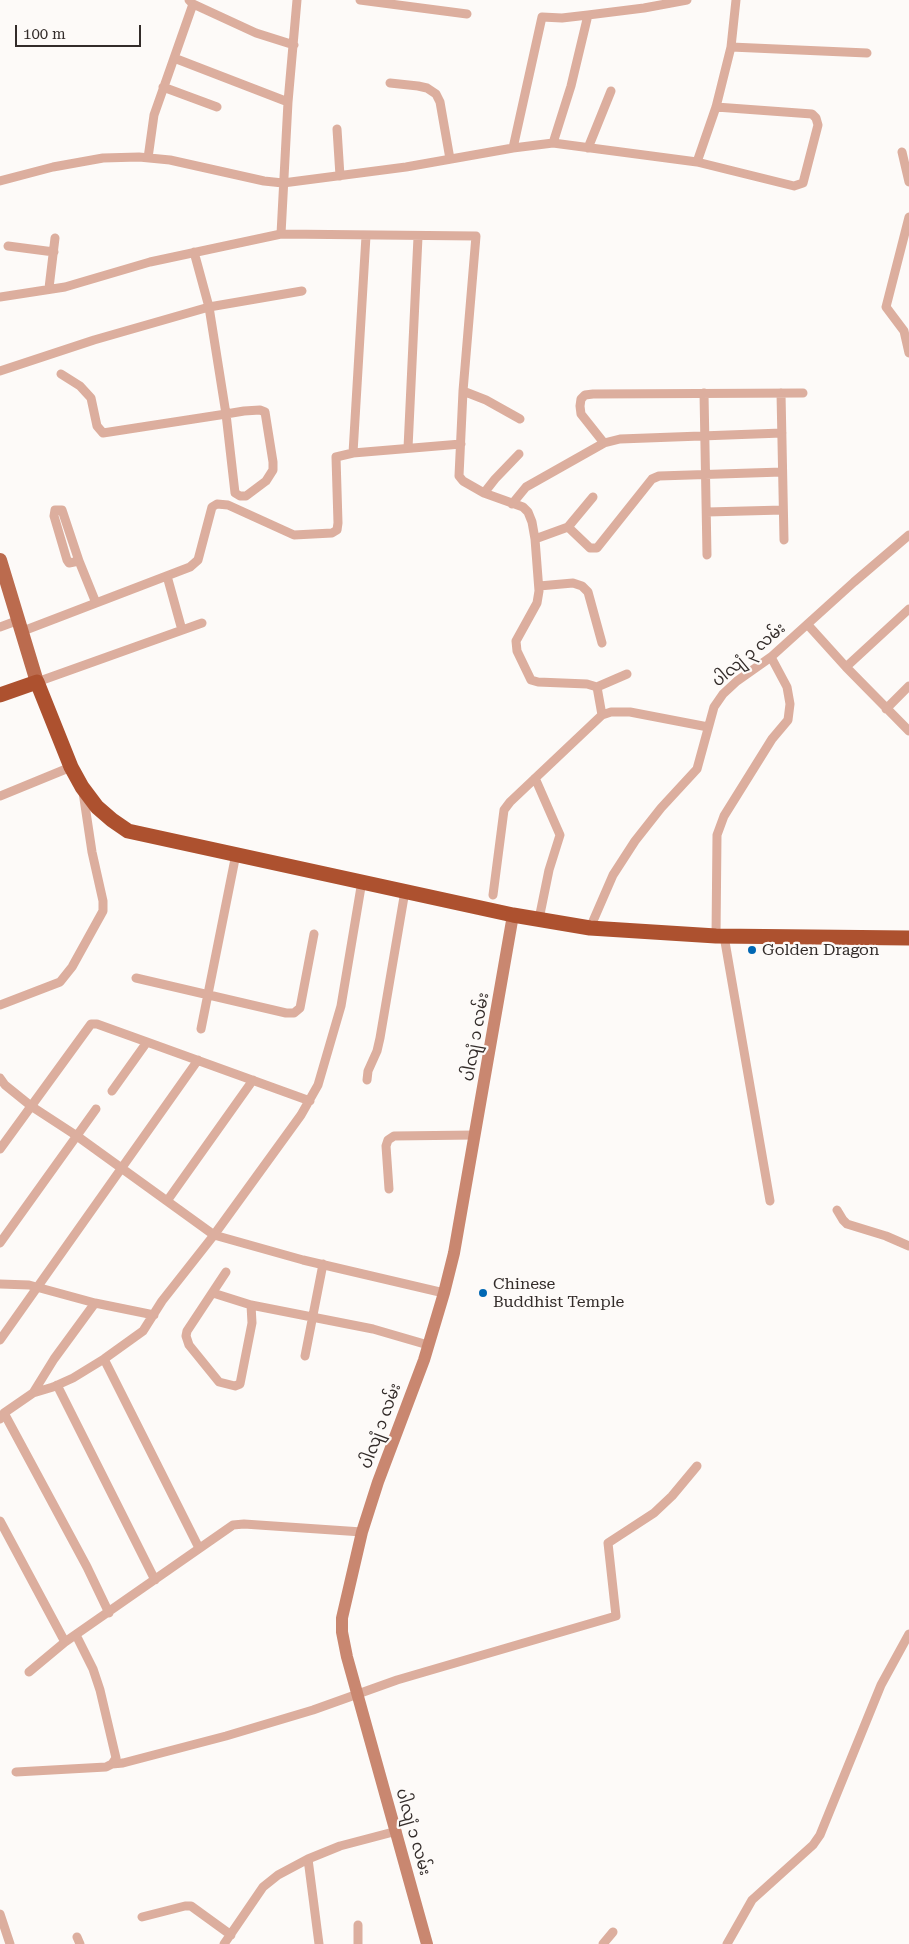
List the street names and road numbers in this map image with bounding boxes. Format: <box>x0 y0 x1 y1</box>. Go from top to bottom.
street label: ပါလျံ ၃ လမ်း <box>709 619 789 691</box>
street label: ပါလျံ ၁ လမ်း <box>459 991 493 1083</box>
street label: ပါလျံ ၁ လမ်း <box>357 1381 405 1471</box>
street label: ပါလျံ ၁ လမ်း <box>391 1786 435 1878</box>

